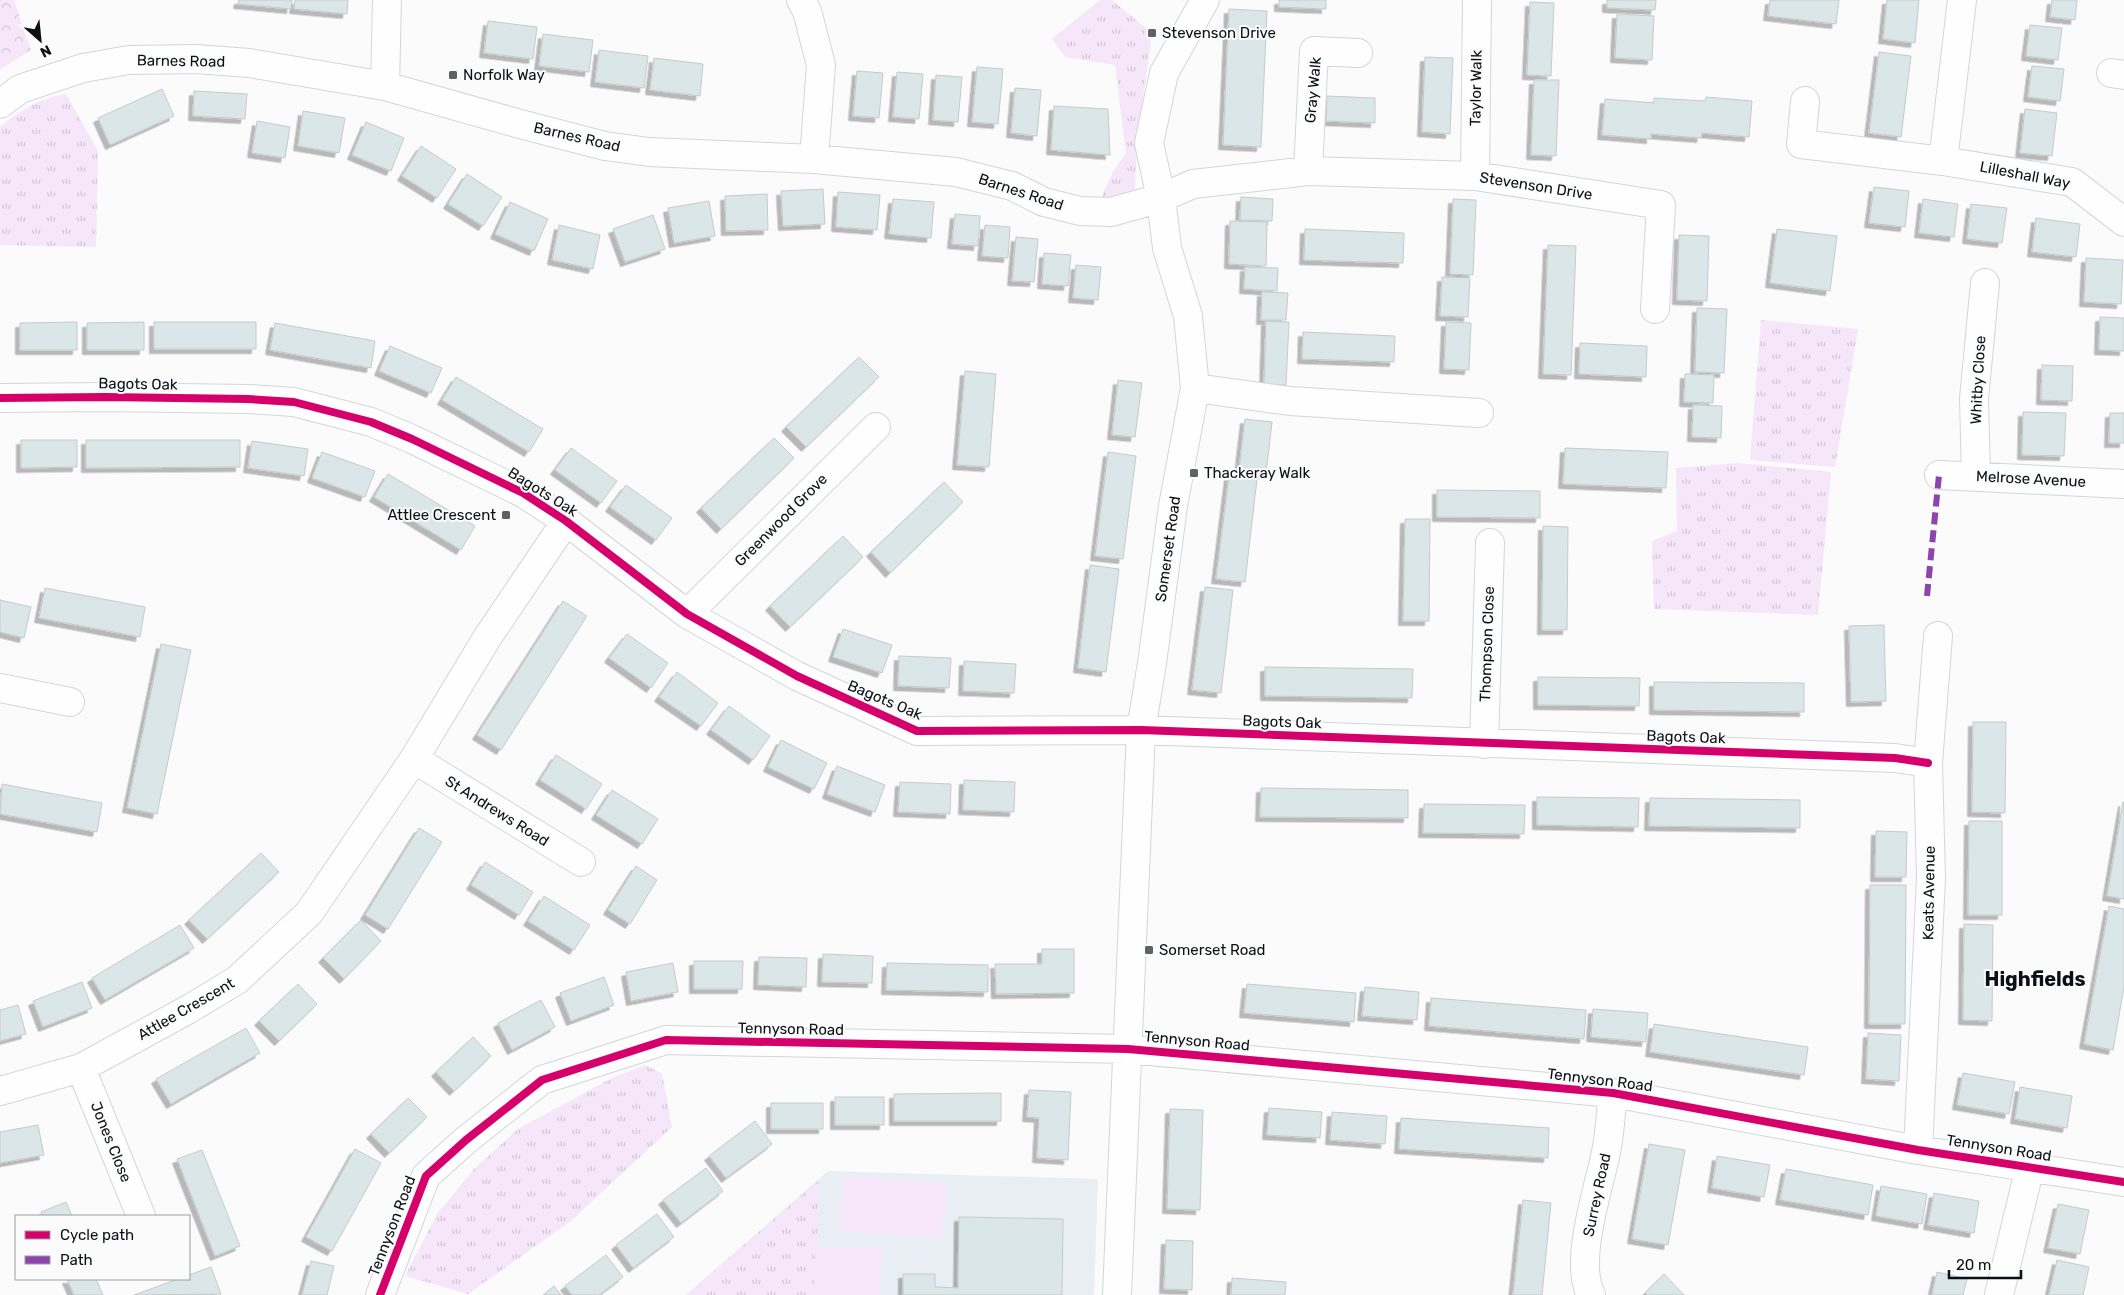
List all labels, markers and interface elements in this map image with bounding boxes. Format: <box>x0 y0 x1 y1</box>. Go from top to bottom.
north arrow <box>15 15 65 65</box>
place label: Stevenson Drive <box>1162 24 1276 42</box>
marker: Stevenson Drive <box>1146 27 1158 39</box>
text: N <box>37 41 54 61</box>
street label: Taylor Walk <box>1466 50 1486 126</box>
street label: Barnes Road <box>137 51 225 71</box>
street label: Gray Walk <box>1301 56 1325 124</box>
place label: Norfolk Way <box>463 66 545 84</box>
marker: Norfolk Way <box>447 69 459 81</box>
street label: Barnes Road <box>532 118 622 156</box>
street label: Lilleshall Way <box>1978 157 2072 193</box>
street label: Stevenson Drive <box>1478 168 1594 204</box>
street label: Barnes Road <box>976 170 1066 214</box>
street label: Whitby Close <box>1967 335 1989 425</box>
street label: Bagots Oak <box>98 374 178 394</box>
street label: Bagots Oak <box>505 463 582 521</box>
place label: Thackeray Walk <box>1204 464 1310 482</box>
marker: Thackeray Walk <box>1188 467 1200 479</box>
street label: Melrose Avenue <box>1976 467 2086 491</box>
street label: Greenwood Grove <box>731 470 831 570</box>
street label: Somerset Road <box>1152 495 1184 603</box>
place label: Attlee Crescent <box>387 506 496 524</box>
marker: Attlee Crescent <box>500 509 512 521</box>
street label: Thompson Close <box>1476 586 1498 702</box>
street label: Bagots Oak <box>845 676 925 724</box>
street label: Bagots Oak <box>1242 712 1322 732</box>
street label: Bagots Oak <box>1646 727 1726 747</box>
street label: St Andrews Road <box>442 772 552 850</box>
street label: Keats Avenue <box>1919 846 1939 940</box>
place label: Somerset Road <box>1159 941 1265 959</box>
marker: Somerset Road <box>1143 944 1155 956</box>
district label: Highfields <box>1985 967 2085 991</box>
street label: Attlee Crescent <box>134 974 238 1044</box>
street label: Tennyson Road <box>738 1019 844 1039</box>
street label: Tennyson Road <box>1143 1027 1251 1055</box>
street label: Tennyson Road <box>1546 1065 1654 1095</box>
street label: Jones Close <box>87 1099 135 1185</box>
street label: Tennyson Road <box>1945 1131 2053 1165</box>
street label: Surrey Road <box>1579 1152 1615 1238</box>
street label: Tennyson Road <box>365 1173 419 1279</box>
legend <box>15 1215 190 1280</box>
text: Cycle path <box>60 1226 134 1244</box>
scale bar <box>1949 1248 2022 1280</box>
text: Path <box>60 1251 93 1269</box>
text: 20 m <box>1956 1256 1991 1274</box>

